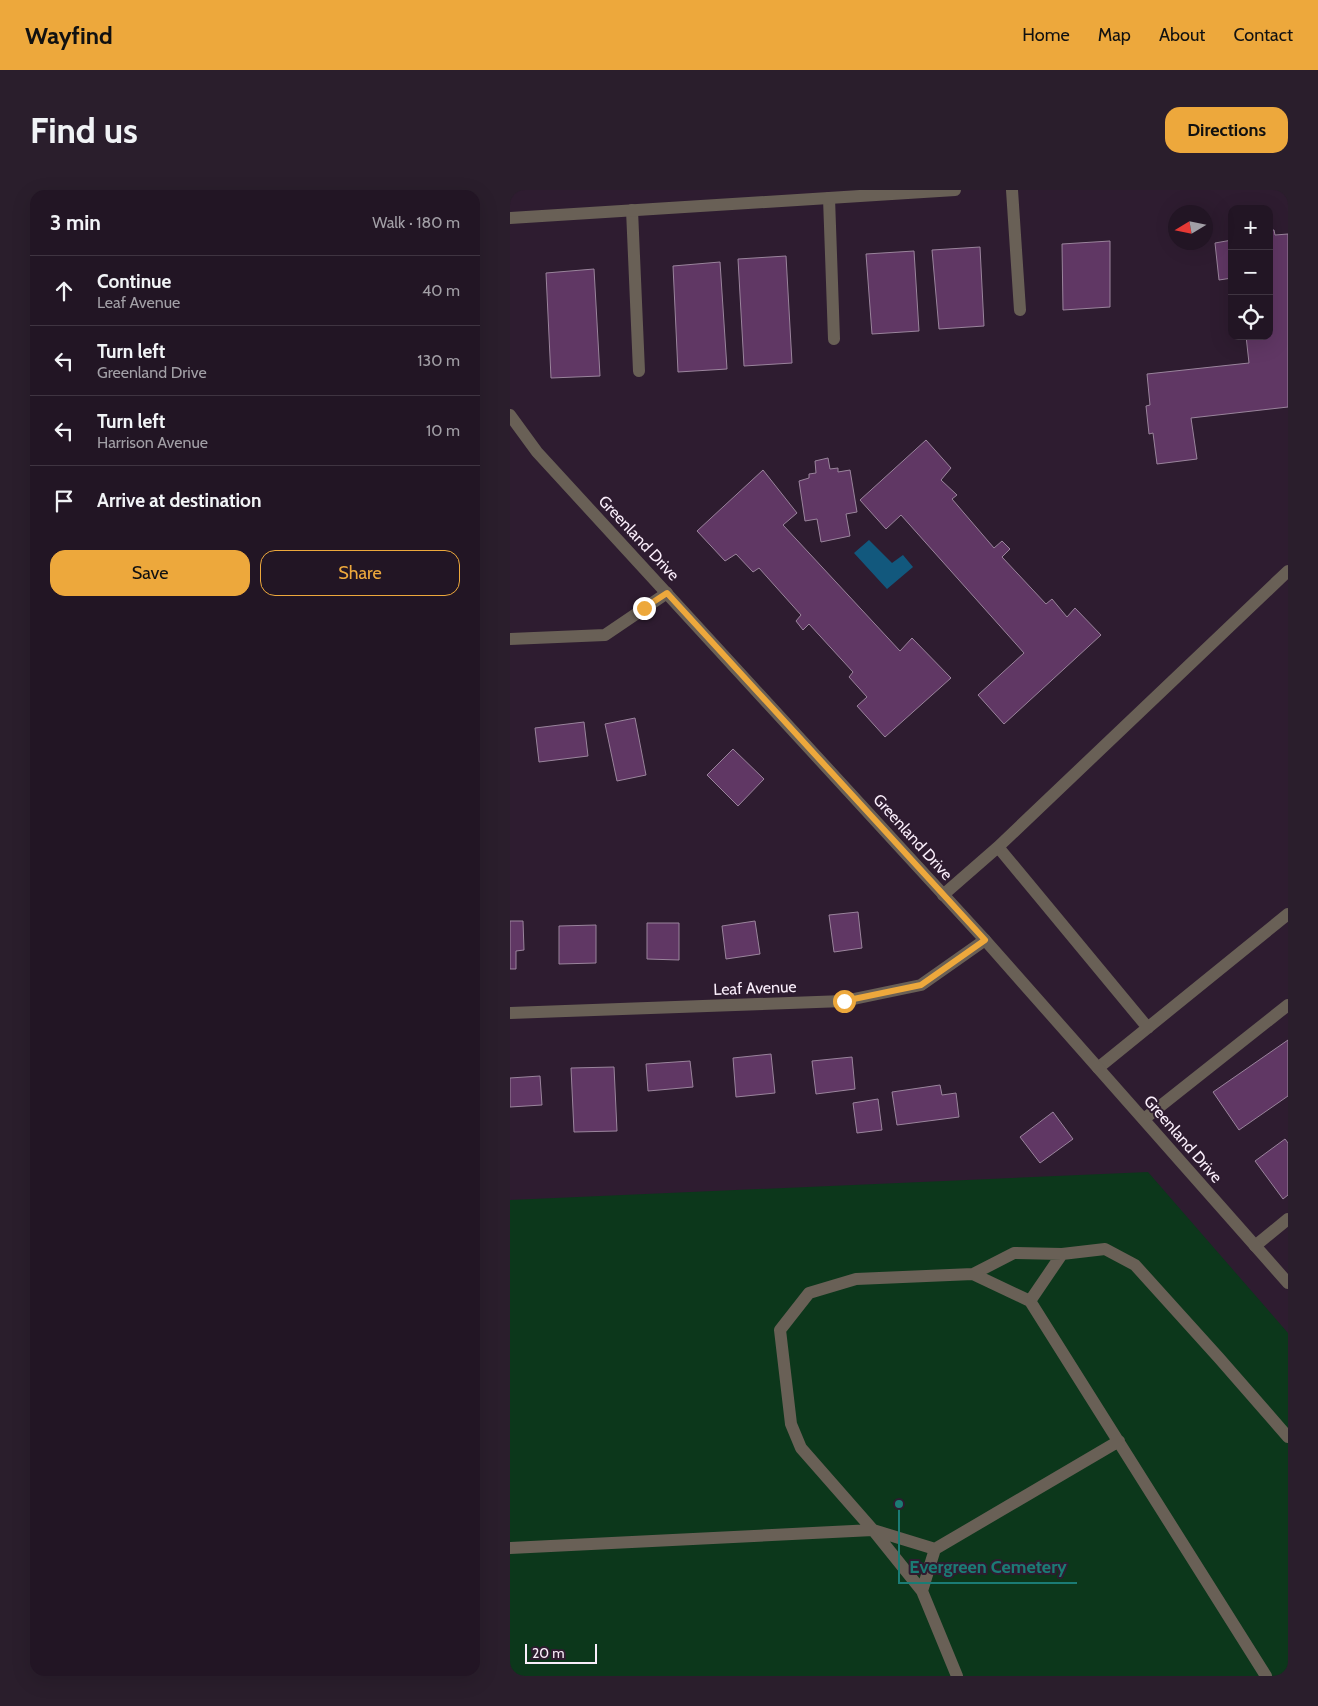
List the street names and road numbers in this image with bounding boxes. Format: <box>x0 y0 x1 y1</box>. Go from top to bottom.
street label: Greenland Drive <box>595 491 683 585</box>
street label: Greenland Drive <box>869 790 957 884</box>
street label: Leaf Avenue <box>713 977 797 999</box>
street label: Greenland Drive <box>1140 1091 1226 1187</box>

